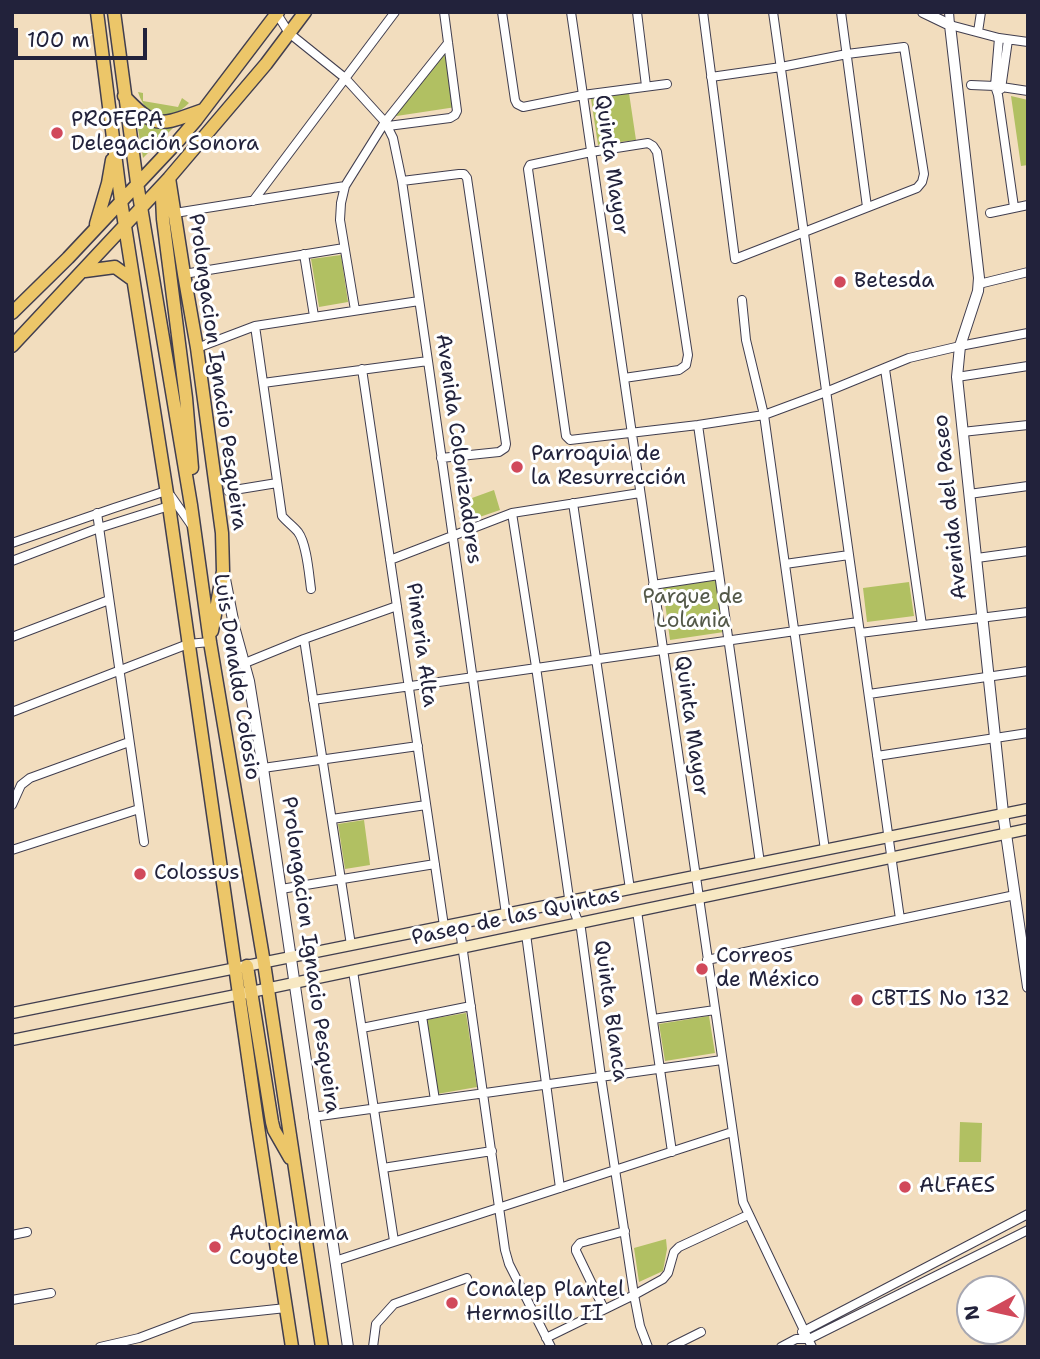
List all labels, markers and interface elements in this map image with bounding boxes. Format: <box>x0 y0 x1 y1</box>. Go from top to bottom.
scale bar <box>18 14 150 58</box>
text: 100 m <box>27 26 90 54</box>
street label: Quinta Mayor <box>589 93 633 237</box>
place label: PROFEPA Delegación Sonora <box>71 108 259 158</box>
marker: PROFEPA Delegación Sonora <box>49 125 65 141</box>
street label: Prolongacion Ignacio Pesqueira <box>182 212 252 532</box>
place label: Betesda <box>854 269 934 295</box>
marker: Betesda <box>832 274 848 290</box>
street label: Avenida Colonizadores <box>429 332 487 566</box>
street label: Avenida del Paseo <box>929 413 973 601</box>
place label: Parroquia de la Resurrección <box>531 442 686 492</box>
marker: Parroquia de la Resurrección <box>509 459 525 475</box>
street label: Luis Donaldo Colosio <box>207 572 265 782</box>
street label: Pimeria Alta <box>400 581 442 709</box>
park label: Parque de Lolania <box>643 585 743 635</box>
street label: Quinta Mayor <box>669 654 713 798</box>
street label: Prolongacion Ignacio Pesqueira <box>275 795 345 1115</box>
place label: Colossus <box>154 861 240 887</box>
marker: Colossus <box>132 866 148 882</box>
street label: Paseo de las Quintas <box>410 883 622 951</box>
street label: Quinta Blanca <box>588 939 632 1083</box>
place label: Correos de México <box>716 944 819 994</box>
marker: Correos de México <box>694 961 710 977</box>
place label: CBTIS No 132 <box>871 987 1010 1013</box>
marker: CBTIS No 132 <box>849 992 865 1008</box>
place label: ALFAES <box>919 1174 995 1200</box>
marker: ALFAES <box>897 1179 913 1195</box>
place label: Autocinema Coyote <box>229 1222 349 1272</box>
marker: Autocinema Coyote <box>207 1239 223 1255</box>
north arrow <box>956 1275 1026 1345</box>
place label: Conalep Plantel Hermosillo II <box>466 1278 625 1328</box>
marker: Conalep Plantel Hermosillo II <box>444 1295 460 1311</box>
text: N <box>958 1304 985 1322</box>

